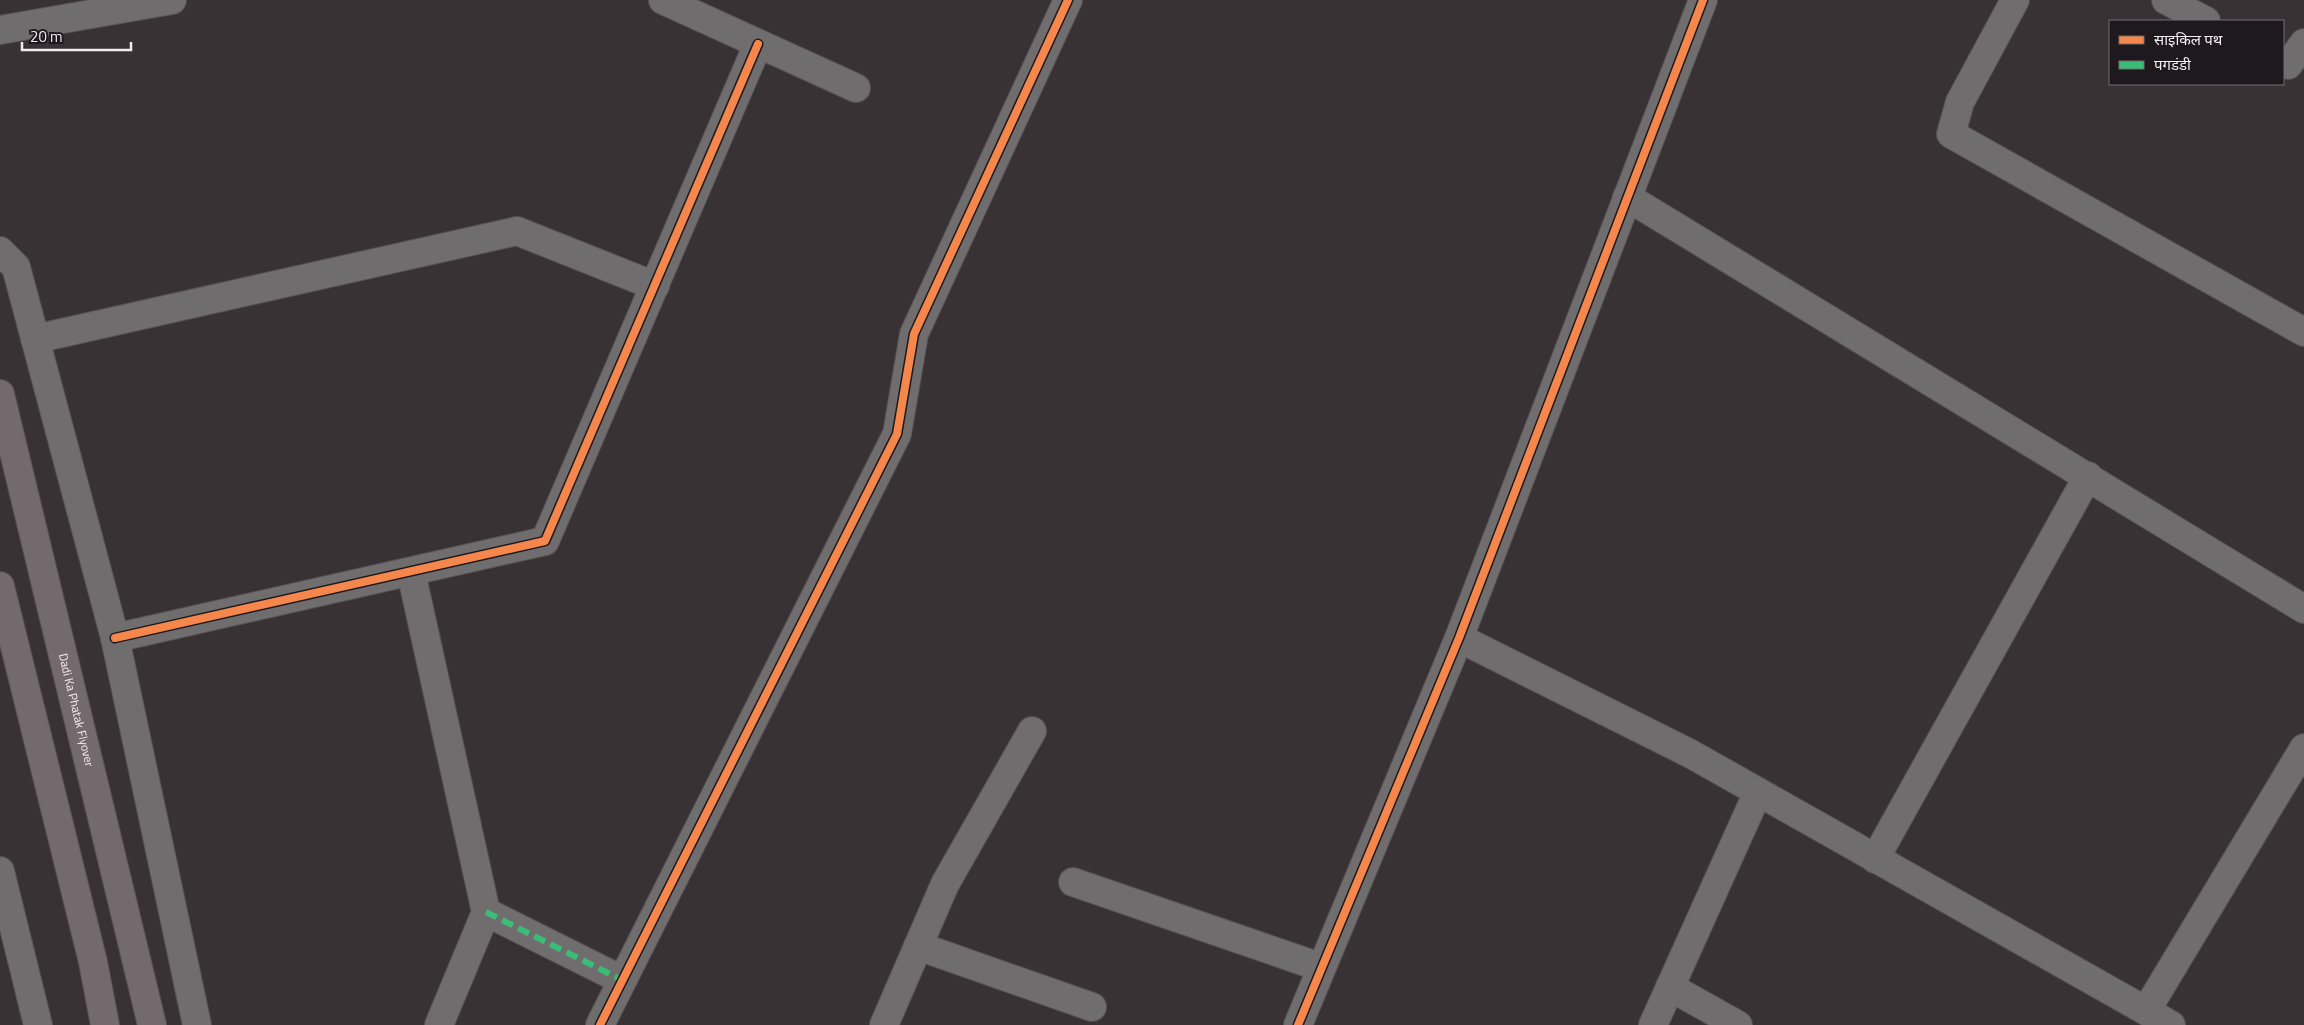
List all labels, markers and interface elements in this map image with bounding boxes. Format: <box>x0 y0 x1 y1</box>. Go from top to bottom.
scale bar <box>22 20 131 52</box>
legend <box>2109 20 2284 85</box>
text: 20 m <box>30 25 63 48</box>
text: साइकिल पथ <box>2154 28 2223 51</box>
text: पगडंडी <box>2154 53 2192 76</box>
street label: Dadi Ka Phatak Flyover <box>54 651 99 768</box>

